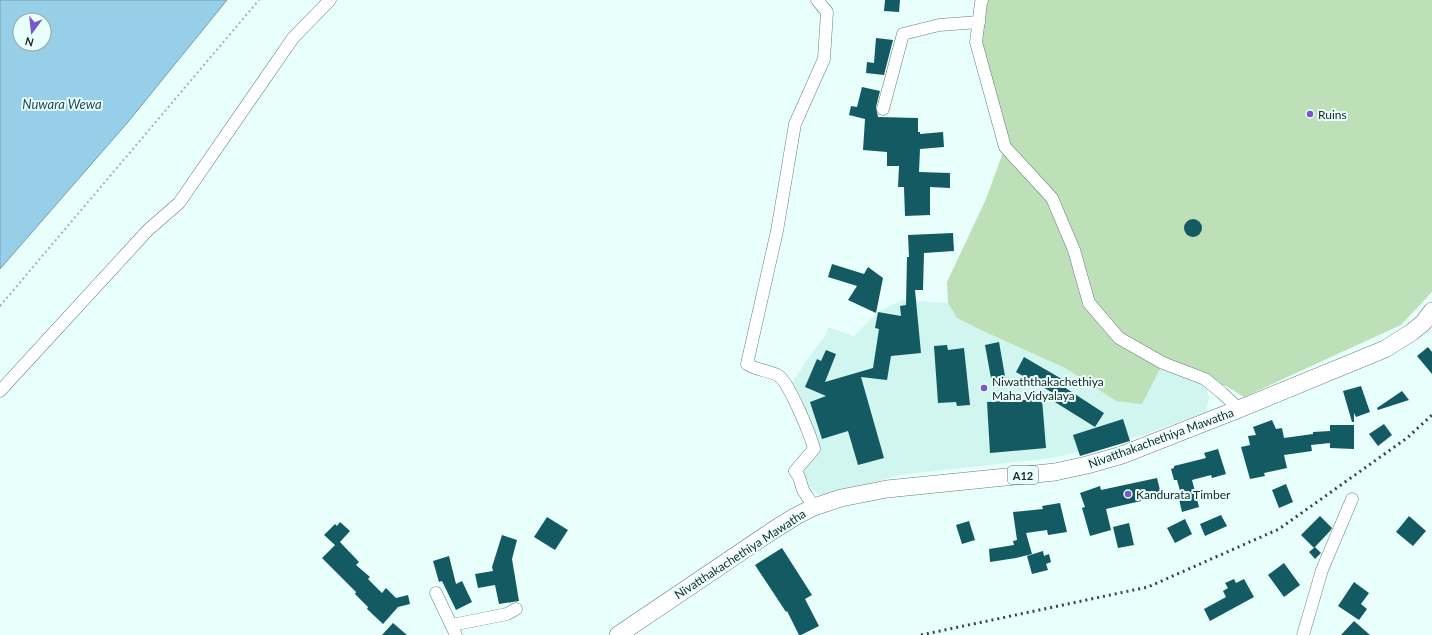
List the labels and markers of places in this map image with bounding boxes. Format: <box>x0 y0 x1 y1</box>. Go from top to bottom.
place label: Ruins <box>1318 107 1347 122</box>
marker: Ruins <box>1305 109 1315 119</box>
place label: Niwaththakachethiya Maha Vidyalaya <box>992 374 1104 403</box>
marker: Niwaththakachethiya Maha Vidyalaya <box>979 383 989 393</box>
place label: Kandurata Timber <box>1136 487 1231 502</box>
marker: Kandurata Timber <box>1123 489 1133 499</box>

